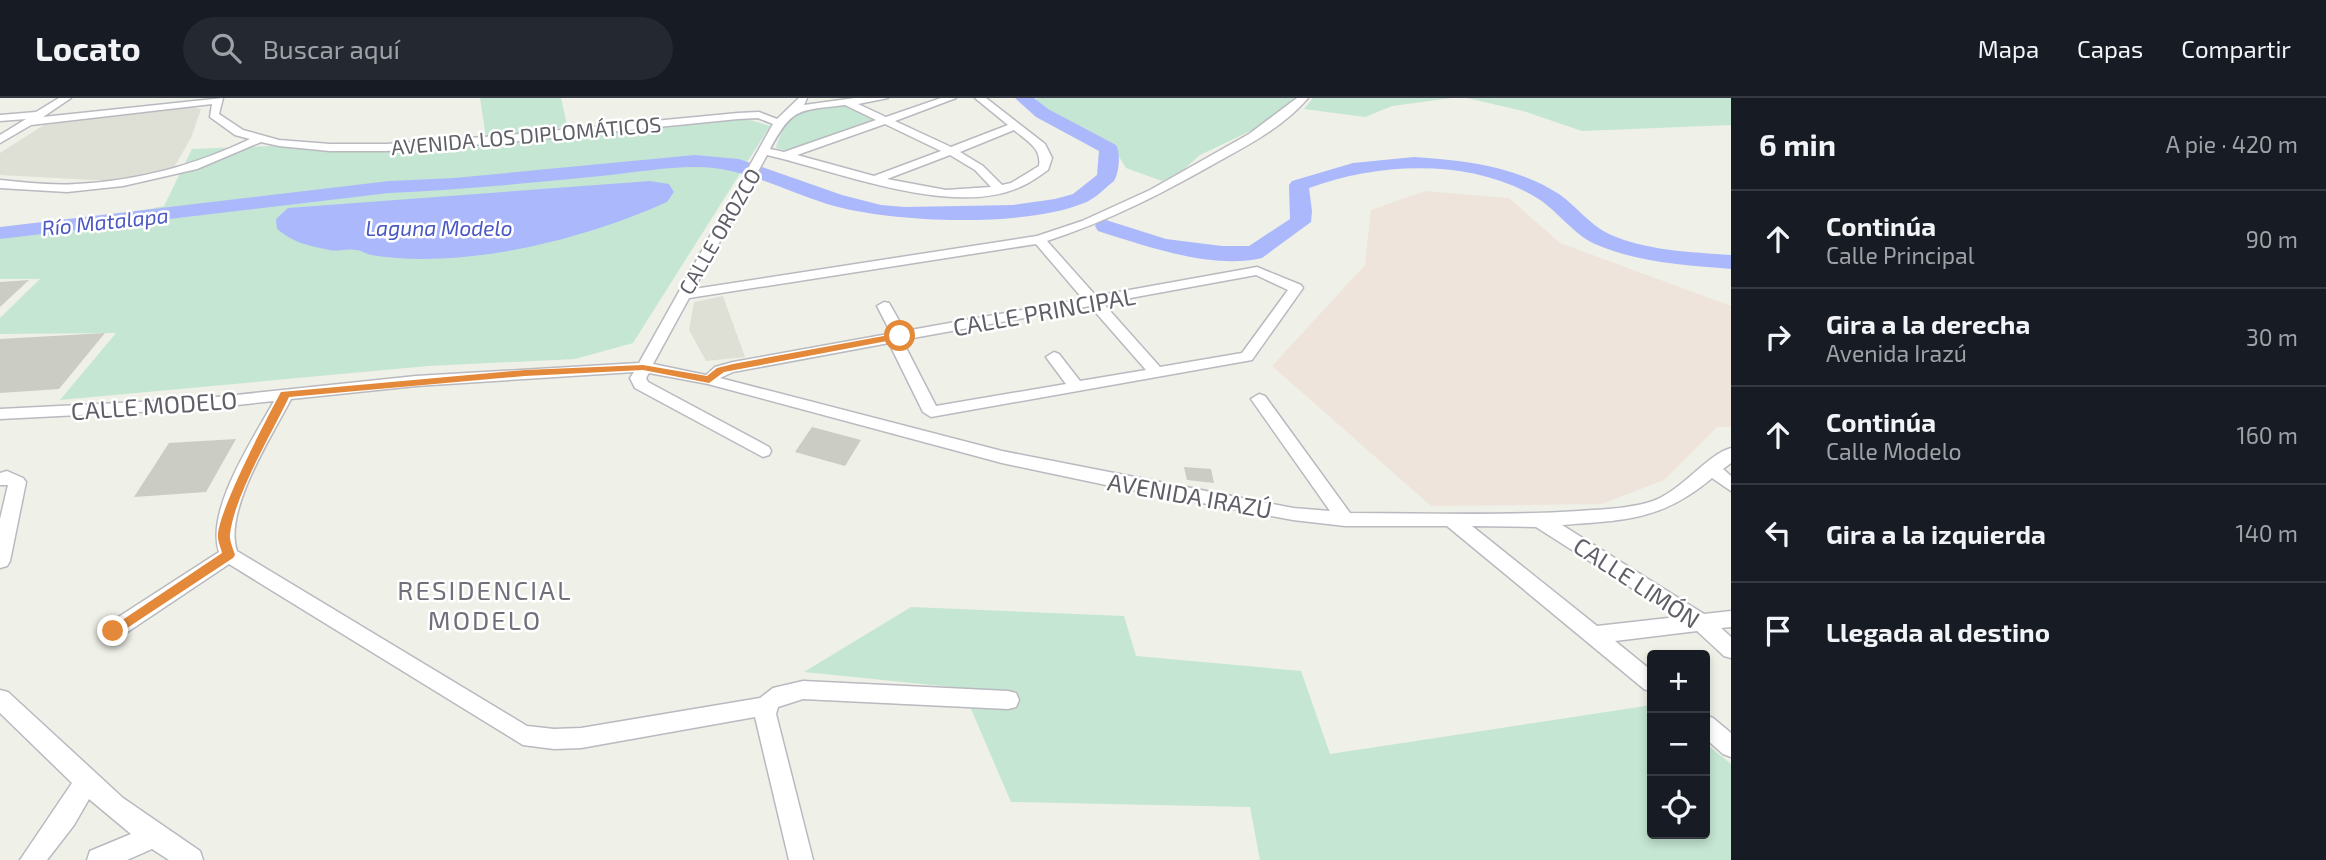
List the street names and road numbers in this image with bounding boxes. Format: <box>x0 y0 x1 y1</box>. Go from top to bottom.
street label: AVENIDA LOS DIPLOMÁTICOS <box>390 111 662 159</box>
street label: CALLE OROZCO <box>673 163 765 299</box>
street label: CALLE PRINCIPAL <box>950 281 1138 341</box>
street label: CALLE MODELO <box>70 385 238 425</box>
street label: AVENIDA IRAZÚ <box>1105 466 1275 524</box>
street label: CALLE LIMÓN <box>1568 530 1706 634</box>

